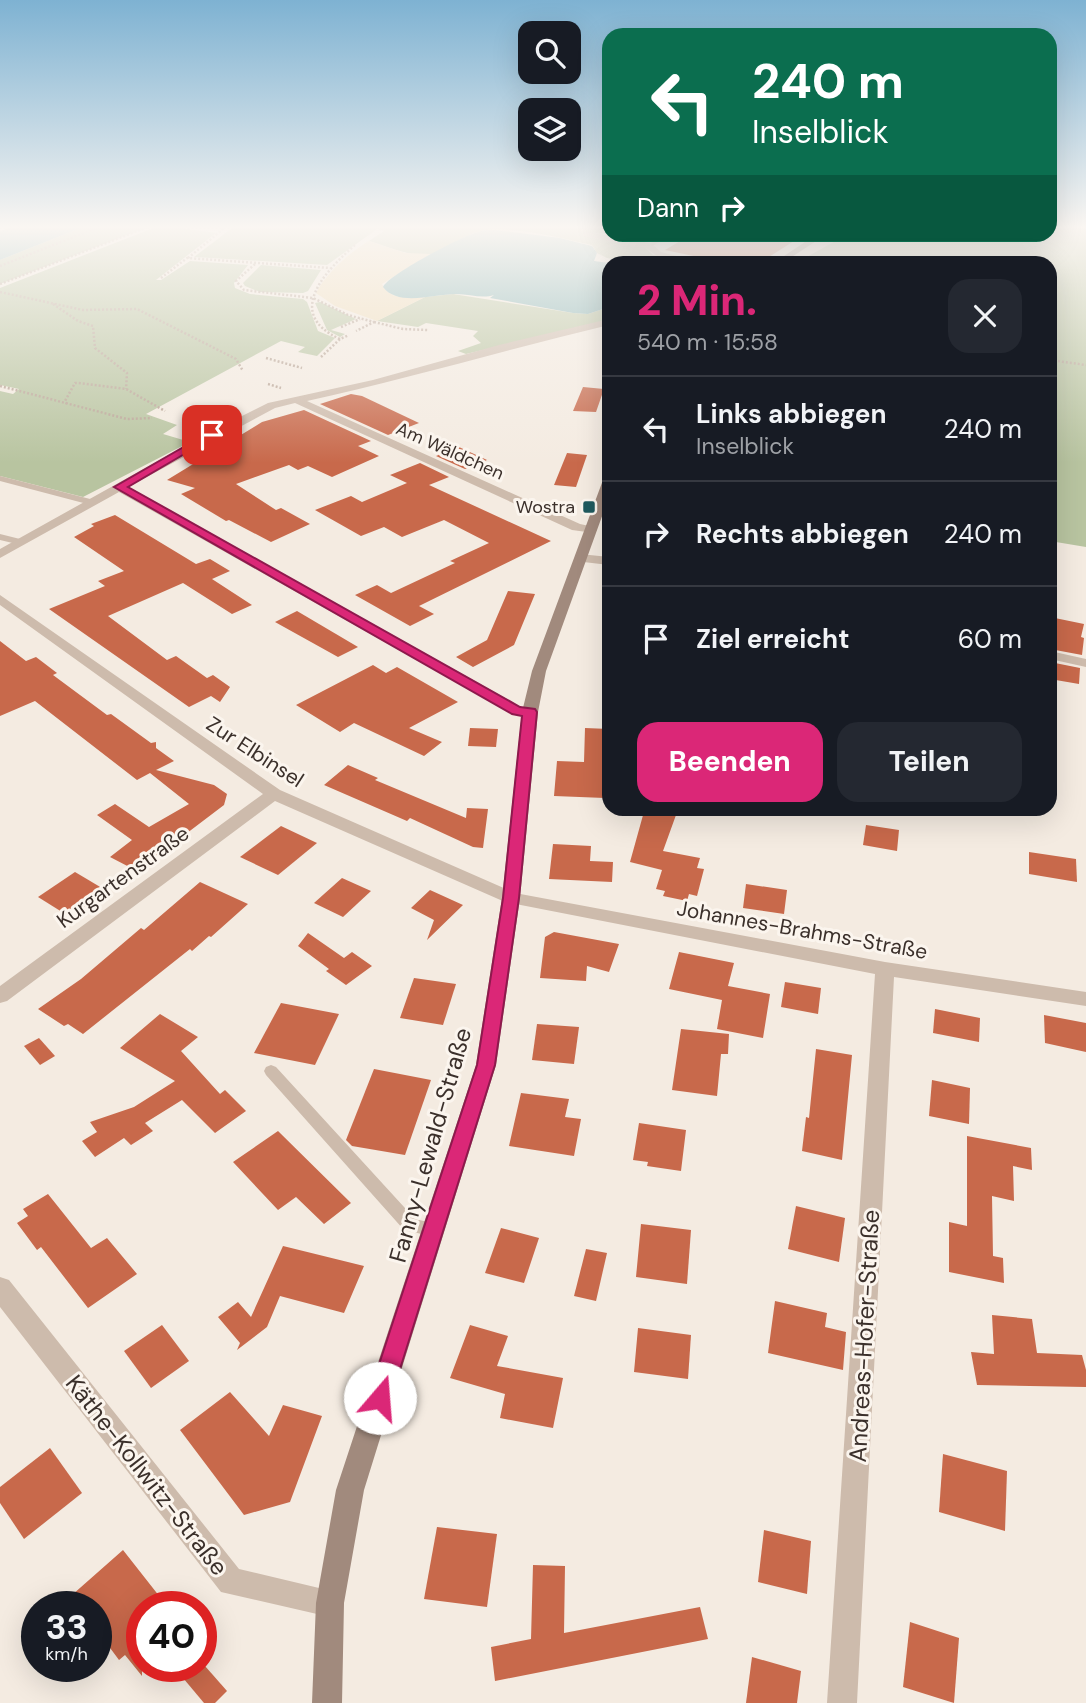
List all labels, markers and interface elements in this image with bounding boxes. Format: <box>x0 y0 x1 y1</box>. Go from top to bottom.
map controls <box>518 21 581 161</box>
button: search <box>518 21 581 84</box>
text: 240 m <box>752 49 904 113</box>
icon: left <box>637 56 728 147</box>
button: layers <box>518 98 581 161</box>
text: Inselblick <box>752 111 889 153</box>
icon: right <box>713 189 751 227</box>
text: Dann <box>637 191 699 225</box>
text: 2 Min. <box>637 273 757 328</box>
button: close <box>948 279 1022 353</box>
text: 540 m · 15:58 <box>637 327 778 357</box>
text: Links abbiegen <box>696 397 886 431</box>
pin <box>182 405 242 465</box>
icon: left <box>637 410 675 448</box>
text: 240 m <box>944 412 1022 446</box>
icon: arrive <box>193 416 231 454</box>
street label: Am Wäldchen <box>392 417 508 485</box>
text: Inselblick <box>696 431 794 461</box>
place label: Wostra <box>516 495 575 519</box>
marker: Wostra <box>581 499 597 515</box>
icon: right <box>637 515 675 553</box>
text: Rechts abbiegen <box>696 517 909 551</box>
text: 240 m <box>944 517 1022 551</box>
icon: arrive <box>637 620 675 658</box>
text: Ziel erreicht <box>696 622 849 656</box>
text: 60 m <box>958 622 1022 656</box>
street label: Zur Elbinsel <box>201 710 309 794</box>
button: Beenden <box>637 722 823 802</box>
button: Teilen <box>837 722 1022 802</box>
street label: Kurgartenstraße <box>51 819 195 935</box>
street label: Johannes-Brahms-Straße <box>674 894 930 966</box>
street label: Fanny-Lewald-Straße <box>382 1024 478 1266</box>
street label: Andreas-Hofer-Straße <box>842 1209 886 1463</box>
position arrow <box>343 1361 417 1435</box>
street label: Käthe-Kollwitz-Straße <box>59 1369 235 1581</box>
speed limit sign: 40 <box>126 1591 217 1682</box>
text: 33 <box>45 1604 88 1650</box>
text: km/h <box>45 1642 88 1666</box>

